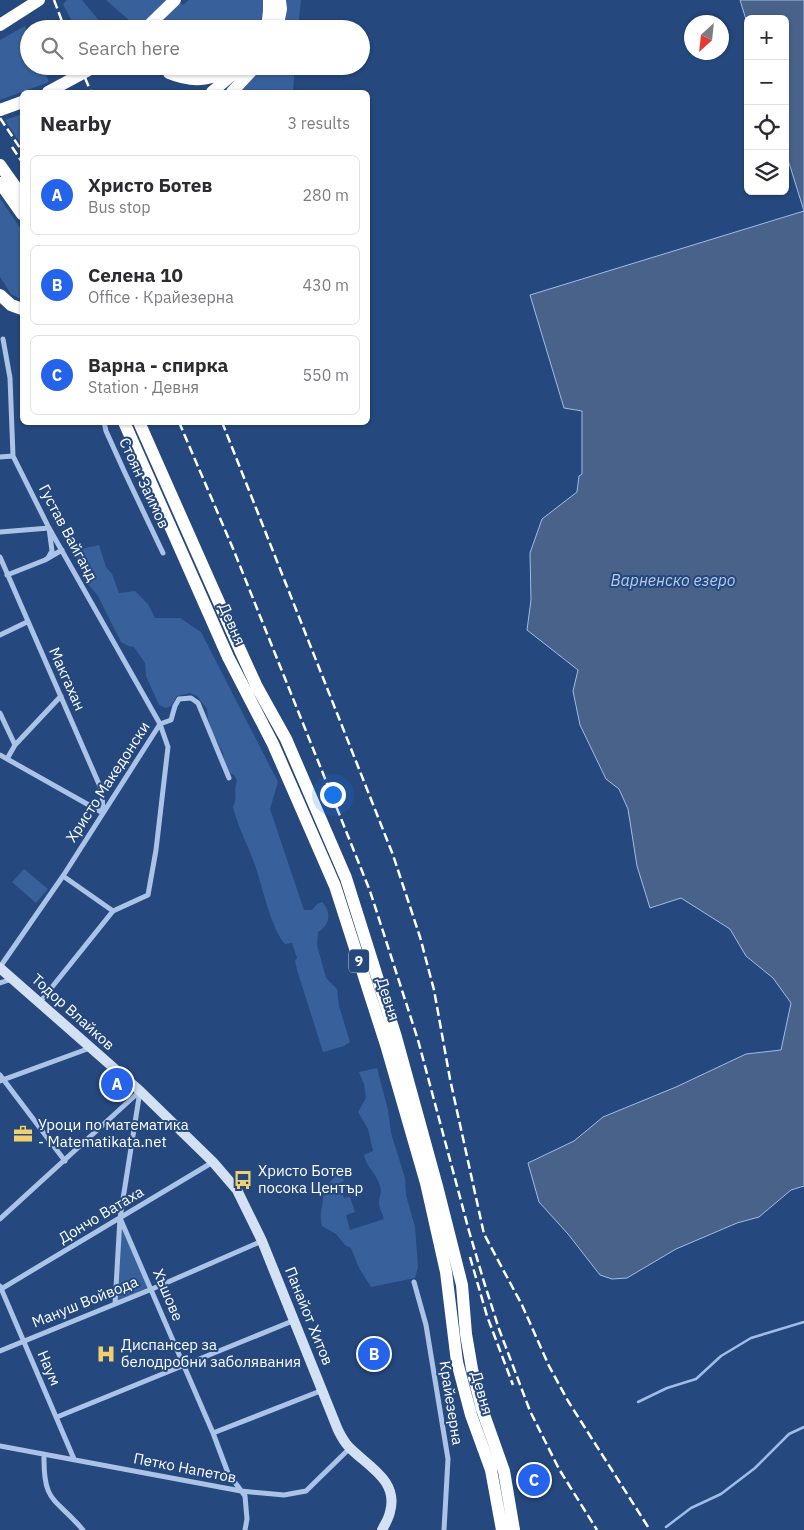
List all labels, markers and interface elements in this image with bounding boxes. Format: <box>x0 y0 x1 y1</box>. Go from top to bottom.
north arrow <box>684 15 729 60</box>
map controls <box>744 15 789 195</box>
button: + <box>744 15 789 60</box>
search box <box>20 20 370 75</box>
icon: search <box>38 34 66 62</box>
text: Search here <box>78 36 180 60</box>
button: − <box>744 60 789 105</box>
button: locate <box>744 105 789 150</box>
text: Nearby <box>40 109 111 137</box>
text: 3 results <box>287 113 350 133</box>
button: layers <box>744 150 789 195</box>
text: Христо Ботев <box>88 173 212 197</box>
text: A <box>52 185 62 205</box>
text: 280 m <box>302 185 349 205</box>
text: Bus stop <box>88 197 151 217</box>
text: Селена 10 <box>88 263 183 287</box>
text: B <box>52 275 62 295</box>
text: 430 m <box>302 275 349 295</box>
text: Office · Кpaйeзepнa <box>88 287 234 307</box>
text: Варна - спирка <box>88 353 228 377</box>
text: C <box>52 365 62 385</box>
text: 550 m <box>302 365 349 385</box>
text: Station · Девня <box>88 377 199 397</box>
street label: Стоян Заимов <box>115 434 174 531</box>
street label: Густав Вайганд <box>35 481 102 585</box>
water label: Варненско езеро <box>610 570 736 590</box>
street label: Девня <box>215 600 250 648</box>
street label: Макгахан <box>45 644 90 713</box>
street label: Христо Македонски <box>61 718 154 846</box>
your location <box>320 782 346 808</box>
road number: 9 <box>349 949 369 972</box>
street label: Тодор Влайков <box>28 969 119 1054</box>
street label: Девня <box>373 975 404 1023</box>
pin: A <box>101 1065 133 1103</box>
place label: Уроци по математика - Matematikata.net <box>38 1115 189 1151</box>
office icon: Уроци по математика - Matematikata.net <box>12 1123 34 1145</box>
place label: Христо Ботев посока Център <box>258 1161 363 1197</box>
bus stop icon: Христо Ботев посока Център <box>232 1169 254 1191</box>
street label: Дончо Ватаха <box>55 1182 147 1247</box>
street label: Панайот Хитов <box>281 1264 338 1368</box>
street label: Хъшове <box>149 1266 188 1324</box>
street label: Mануш Войвода <box>29 1272 141 1331</box>
place label: Диспансер за белодробни заболявания <box>121 1335 301 1371</box>
pin: B <box>358 1335 390 1373</box>
hospital icon: Диспансер за белодробни заболявания <box>95 1343 117 1365</box>
street label: Наум <box>34 1347 65 1388</box>
street label: Кpaйeзepнa <box>435 1359 468 1446</box>
street label: Девня <box>467 1369 498 1417</box>
street label: Петко Напетов <box>132 1448 238 1487</box>
pin: C <box>518 1461 550 1499</box>

